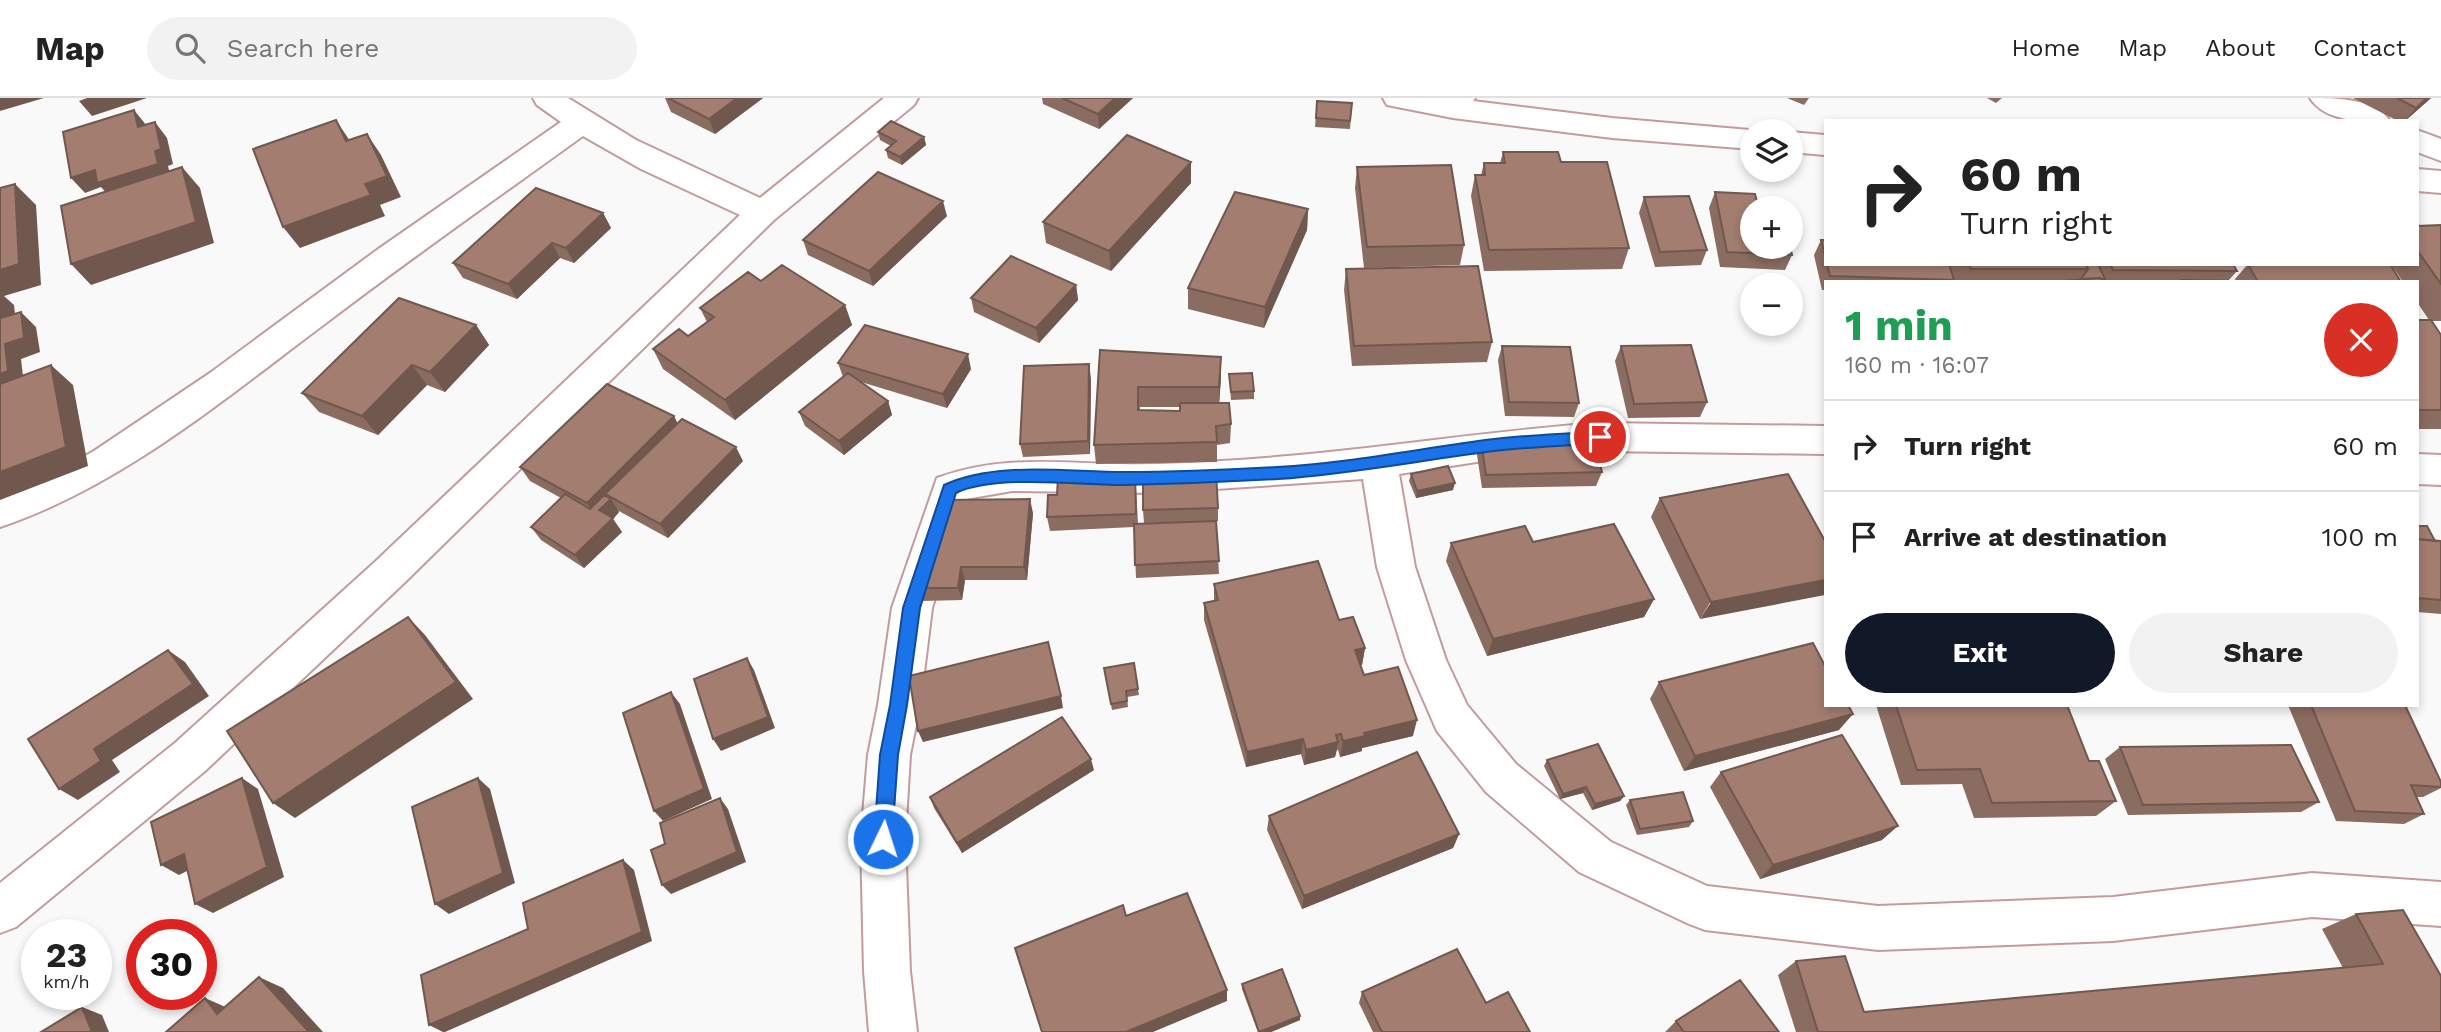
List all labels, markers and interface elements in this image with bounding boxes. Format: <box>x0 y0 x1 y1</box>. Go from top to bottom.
search box <box>147 17 637 80</box>
text: Map <box>35 29 105 68</box>
icon: search <box>171 29 209 67</box>
text: Search here <box>227 33 379 63</box>
text: Home <box>2012 34 2080 62</box>
text: Map <box>2118 34 2167 62</box>
text: About <box>2205 34 2275 62</box>
text: Contact <box>2313 34 2406 62</box>
map controls <box>1740 119 1803 336</box>
button: layers <box>1740 119 1803 182</box>
text: 60 m <box>1960 145 2082 203</box>
icon: right <box>1845 147 1936 238</box>
button: + <box>1740 196 1803 259</box>
text: Turn right <box>1960 204 2112 242</box>
button: − <box>1740 273 1803 336</box>
text: 1 min <box>1845 301 1953 350</box>
button: close <box>2324 303 2398 377</box>
text: 160 m · 16:07 <box>1845 352 1989 379</box>
pin <box>1570 407 1630 467</box>
icon: arrive <box>1581 418 1619 456</box>
icon: right <box>1845 427 1883 465</box>
text: Turn right <box>1904 431 2031 461</box>
text: 60 m <box>2332 431 2398 461</box>
icon: arrive <box>1845 518 1883 556</box>
text: Arrive at destination <box>1904 522 2167 552</box>
text: 100 m <box>2322 522 2398 552</box>
button: Exit <box>1845 613 2115 693</box>
button: Share <box>2129 613 2398 693</box>
position arrow <box>846 802 920 876</box>
speed limit sign: 30 <box>126 919 217 1010</box>
text: 23 <box>46 934 87 976</box>
text: km/h <box>43 971 90 992</box>

